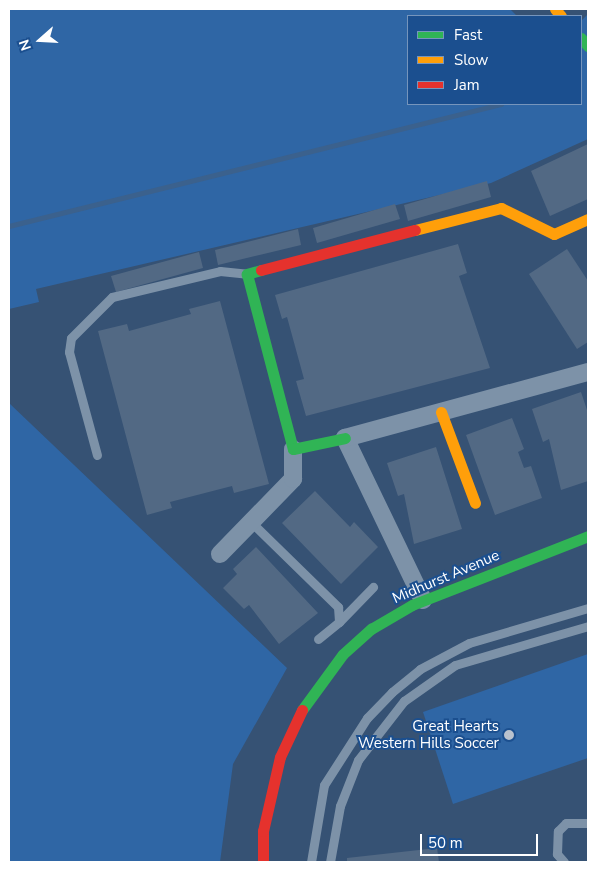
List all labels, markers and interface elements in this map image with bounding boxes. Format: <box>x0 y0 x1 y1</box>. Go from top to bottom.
north arrow <box>15 15 65 65</box>
legend <box>407 15 582 105</box>
text: Fast <box>454 25 482 45</box>
text: N <box>15 37 36 53</box>
text: Slow <box>454 50 488 70</box>
text: Jam <box>454 75 480 95</box>
street label: Midhurst Avenue <box>390 546 502 608</box>
place label: Great Hearts Western Hills Soccer <box>358 717 499 752</box>
marker: Great Hearts Western Hills Soccer <box>503 729 515 741</box>
scale bar <box>422 824 540 856</box>
text: 50 m <box>428 833 463 853</box>

